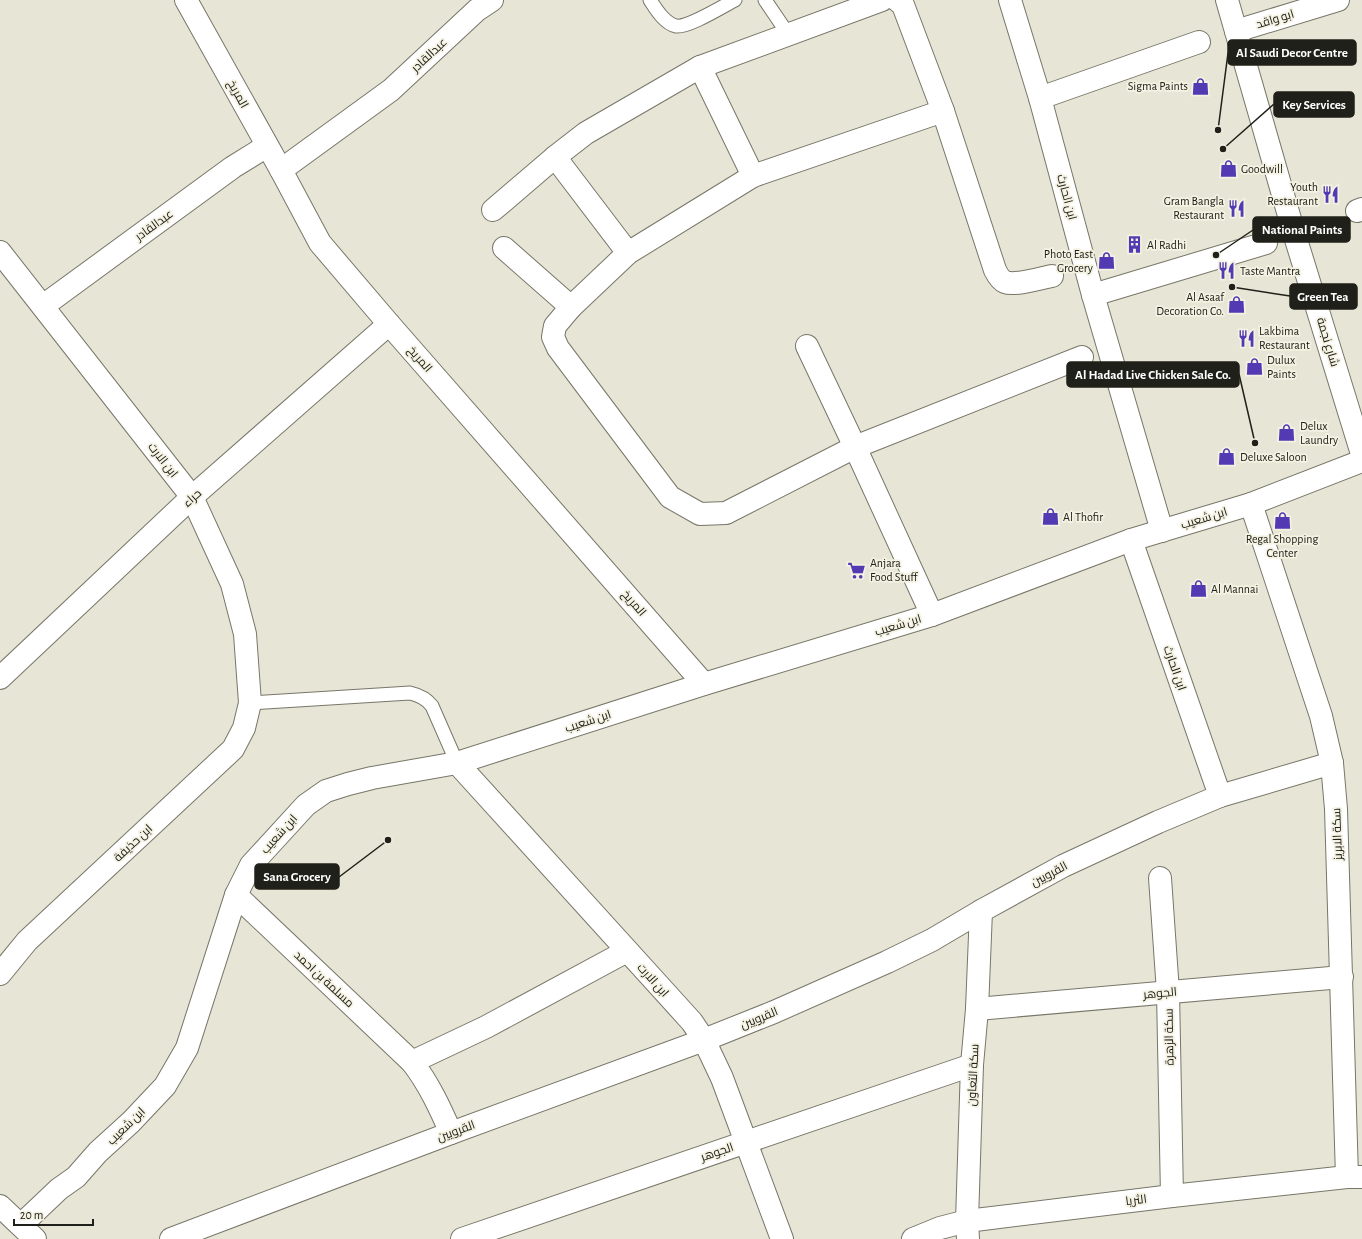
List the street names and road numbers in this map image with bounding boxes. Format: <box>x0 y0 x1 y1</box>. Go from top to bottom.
street label: ابو واقد <box>1255 8 1296 31</box>
street label: عبدالقادر <box>408 36 450 76</box>
street label: المريخ <box>224 78 251 111</box>
street label: ابن الحارث <box>1054 173 1079 221</box>
street label: عبدالقادر <box>132 207 176 244</box>
street label: شارع نجمة <box>1313 316 1341 369</box>
street label: المريخ <box>404 344 434 376</box>
street label: ابن الارت <box>145 440 180 480</box>
street label: حراء <box>181 487 204 510</box>
street label: ابن شعيب <box>1179 505 1229 532</box>
street label: المريخ <box>618 588 648 620</box>
street label: ابن شعيب <box>873 612 923 639</box>
street label: ابن الحارث <box>1161 644 1188 692</box>
street label: ابن شعيب <box>563 708 613 735</box>
street label: سكة الابريز <box>1330 808 1345 861</box>
street label: ابن شعيب <box>259 812 300 856</box>
street label: ابن حذيفة <box>111 822 155 864</box>
street label: القرويين <box>1029 859 1070 889</box>
street label: مسلمة بن احمد <box>291 948 356 1010</box>
street label: ابن الارت <box>634 961 671 1000</box>
street label: الجوهر <box>1142 986 1177 1002</box>
street label: القرويين <box>738 1005 780 1032</box>
street label: سكة الزهرة <box>1163 1008 1176 1066</box>
street label: سكة التعاون <box>965 1043 982 1107</box>
street label: ابن شعيب <box>105 1105 148 1148</box>
street label: القرويين <box>435 1119 477 1144</box>
street label: الجوهر <box>698 1141 735 1164</box>
street label: الثريا <box>1125 1193 1147 1208</box>

